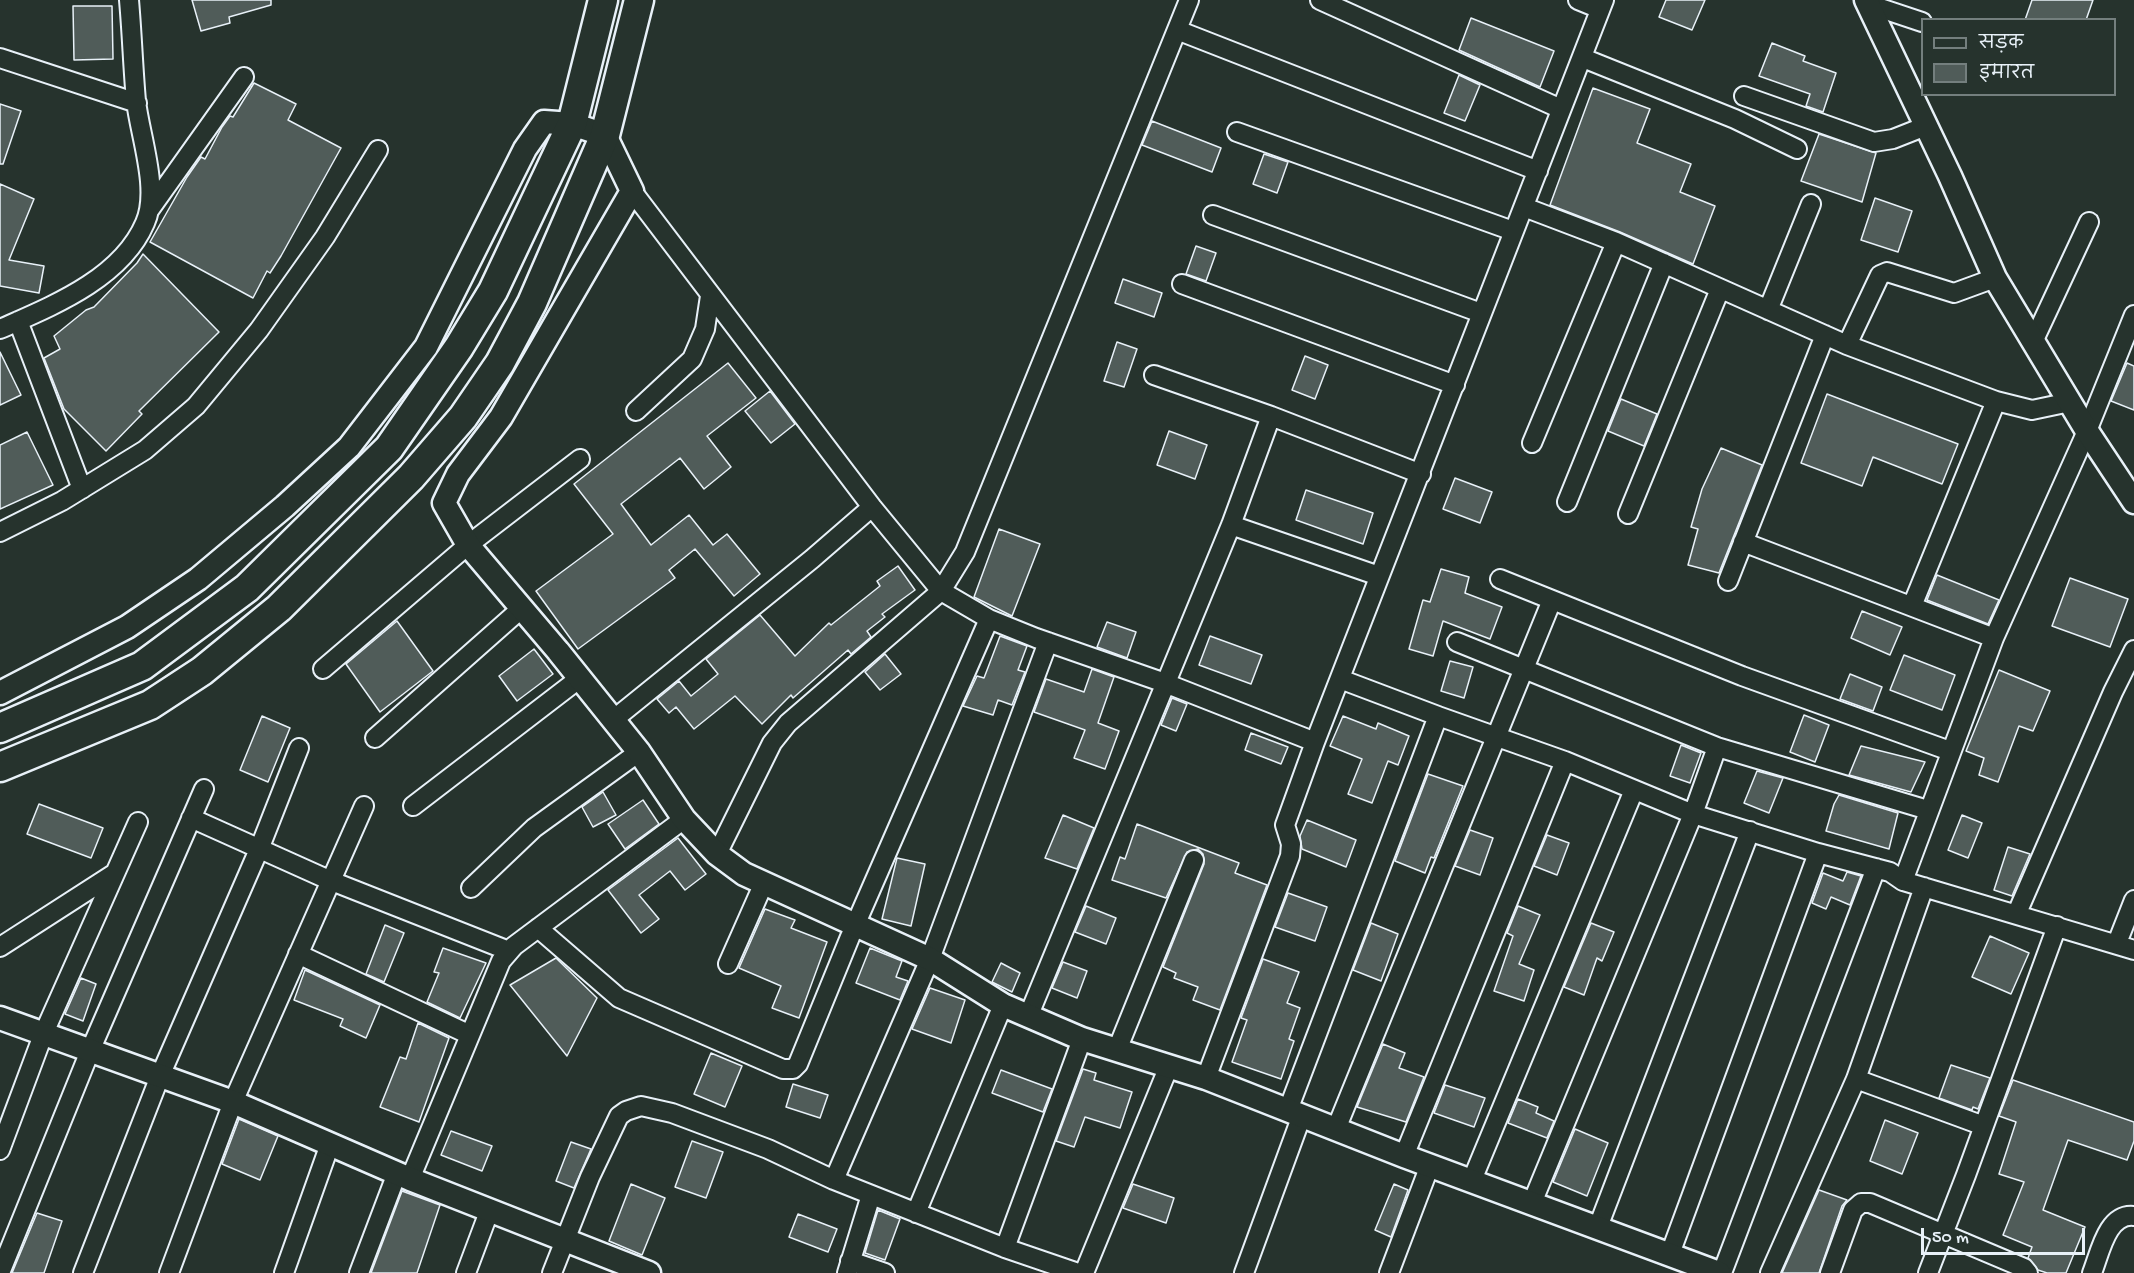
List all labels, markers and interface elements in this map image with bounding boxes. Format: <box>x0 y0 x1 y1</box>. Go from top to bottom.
legend <box>1921 18 2116 96</box>
text: सड़क <box>1979 34 2023 55</box>
text: इमारत <box>1979 64 2034 85</box>
scale bar <box>1924 1216 2088 1254</box>
text: 50 m <box>1932 1228 1969 1249</box>

